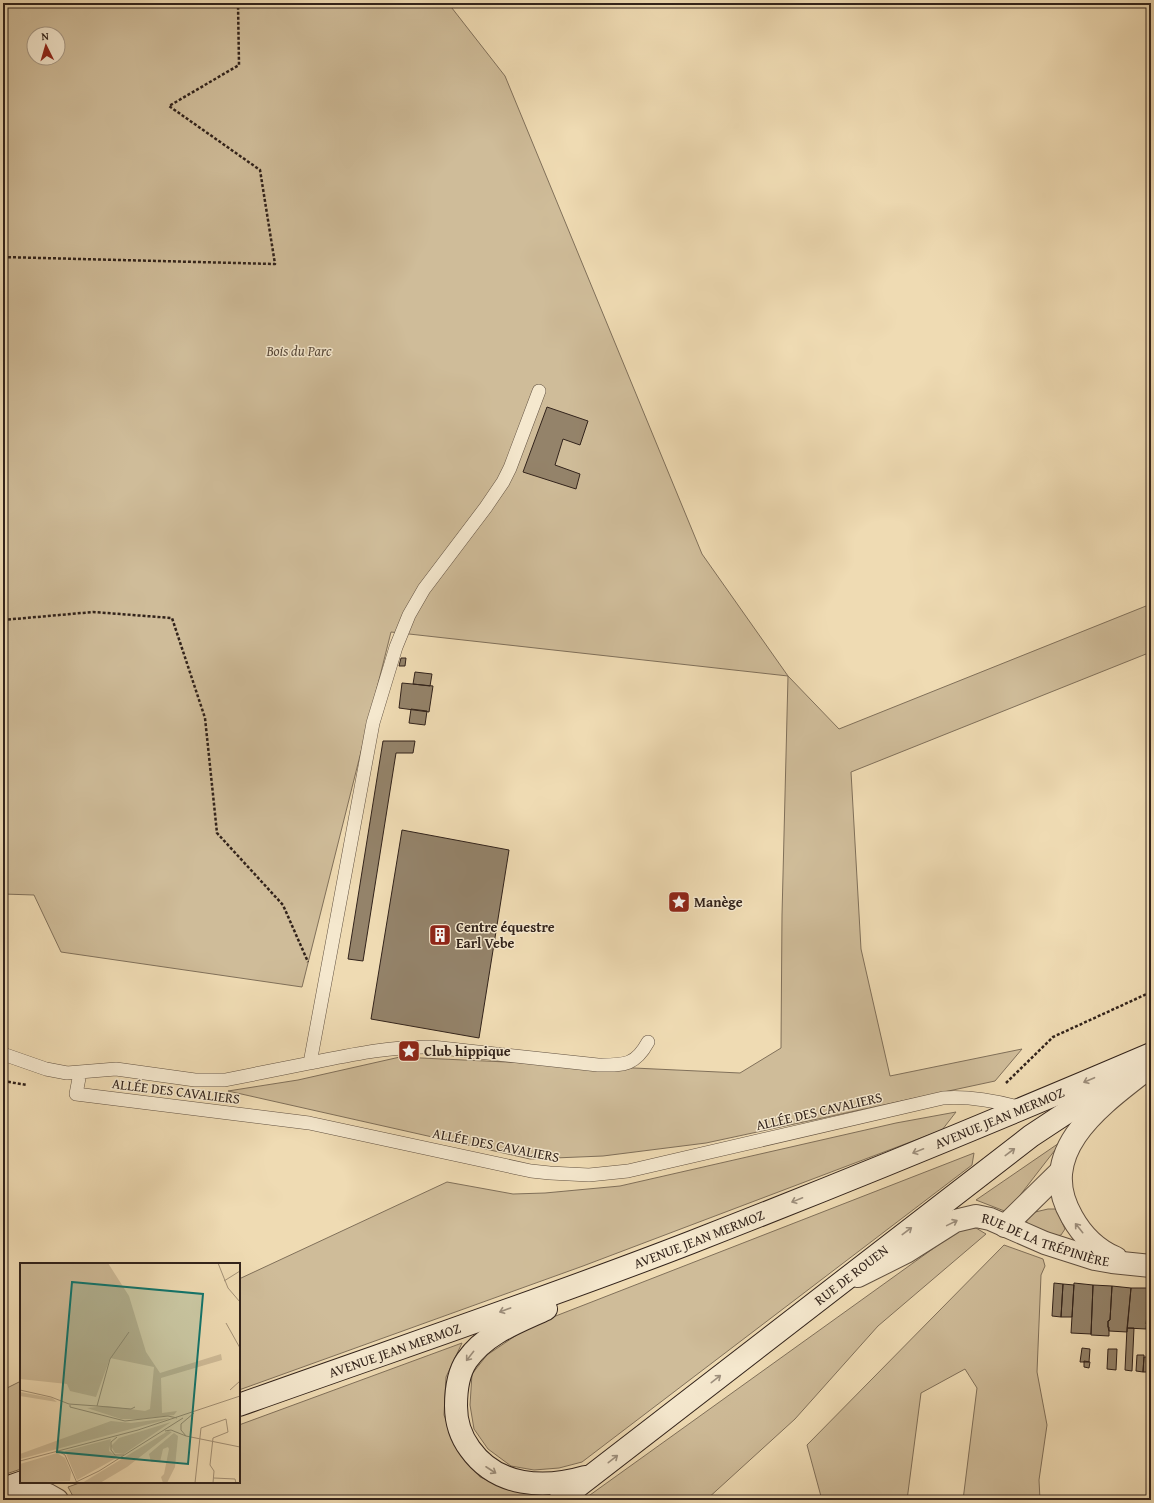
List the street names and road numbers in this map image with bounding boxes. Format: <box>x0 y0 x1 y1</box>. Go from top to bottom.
street label: ALLÉE DES CAVALIERS <box>111 1073 241 1109</box>
street label: AVENUE JEAN MERMOZ <box>932 1082 1067 1154</box>
street label: ALLÉE DES CAVALIERS <box>754 1087 884 1135</box>
street label: ALLÉE DES CAVALIERS <box>431 1123 561 1167</box>
street label: AVENUE JEAN MERMOZ <box>631 1205 767 1273</box>
street label: RUE DE LA TRÉPINIÈRE <box>980 1208 1111 1271</box>
street label: RUE DE ROUEN <box>810 1240 892 1310</box>
street label: AVENUE JEAN MERMOZ <box>326 1318 463 1383</box>

